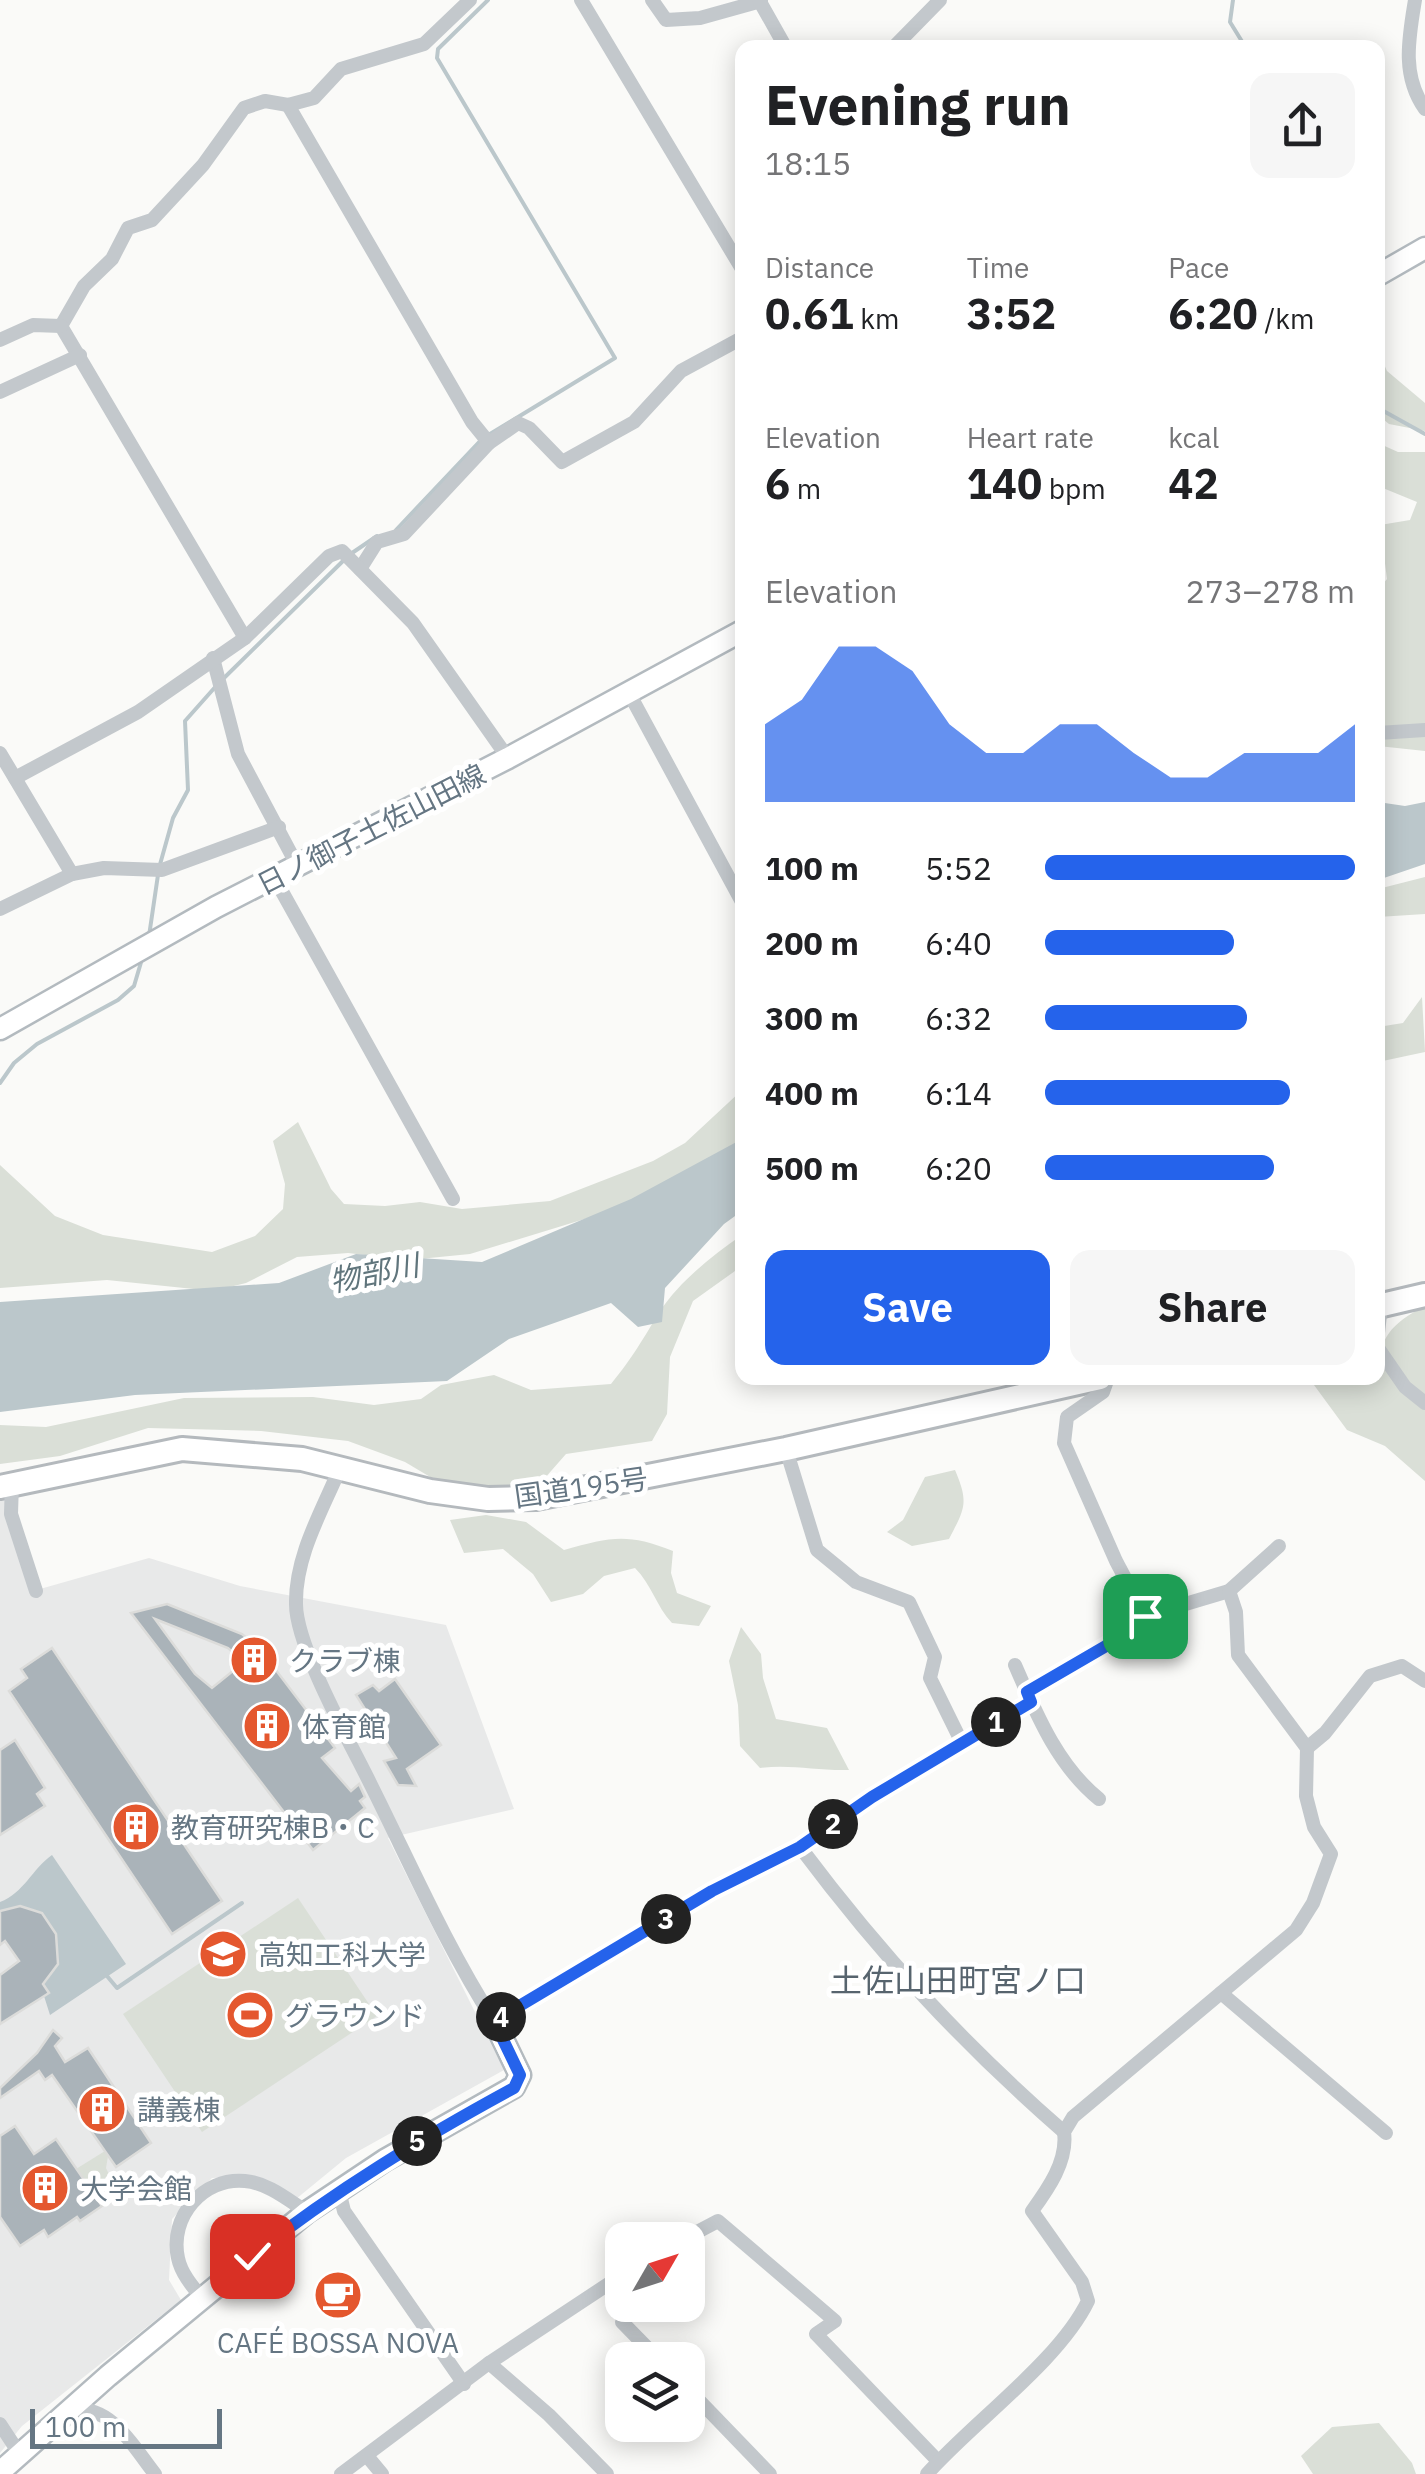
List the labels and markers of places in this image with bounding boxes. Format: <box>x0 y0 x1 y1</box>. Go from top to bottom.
pin <box>1103 1574 1188 1659</box>
building icon: クラブ棟 <box>228 1634 280 1686</box>
place label: クラブ棟 <box>289 1642 401 1679</box>
pin: 1 <box>971 1697 1021 1747</box>
building icon: 体育館 <box>241 1700 293 1752</box>
place label: 体育館 <box>302 1708 386 1745</box>
pin: 2 <box>808 1799 858 1849</box>
building icon: 教育研究棟B・C <box>110 1801 162 1853</box>
place label: 教育研究棟B・C <box>171 1809 375 1846</box>
pin: 3 <box>641 1894 691 1944</box>
school or university icon: 高知工科大学 <box>197 1928 249 1980</box>
place label: 高知工科大学 <box>258 1936 426 1973</box>
sports icon: グラウンド <box>224 1989 276 2041</box>
pin: 4 <box>476 1992 526 2042</box>
place label: グラウンド <box>285 1997 425 2034</box>
building icon: 講義棟 <box>76 2083 128 2135</box>
place label: 講義棟 <box>137 2091 221 2128</box>
pin: 5 <box>392 2116 442 2166</box>
building icon: 大学会館 <box>19 2162 71 2214</box>
place label: 大学会館 <box>80 2170 192 2207</box>
pin <box>210 2214 295 2299</box>
cafe icon: CAFÉ BOSSA NOVA <box>312 2269 364 2321</box>
place label: CAFÉ BOSSA NOVA <box>217 2324 459 2361</box>

